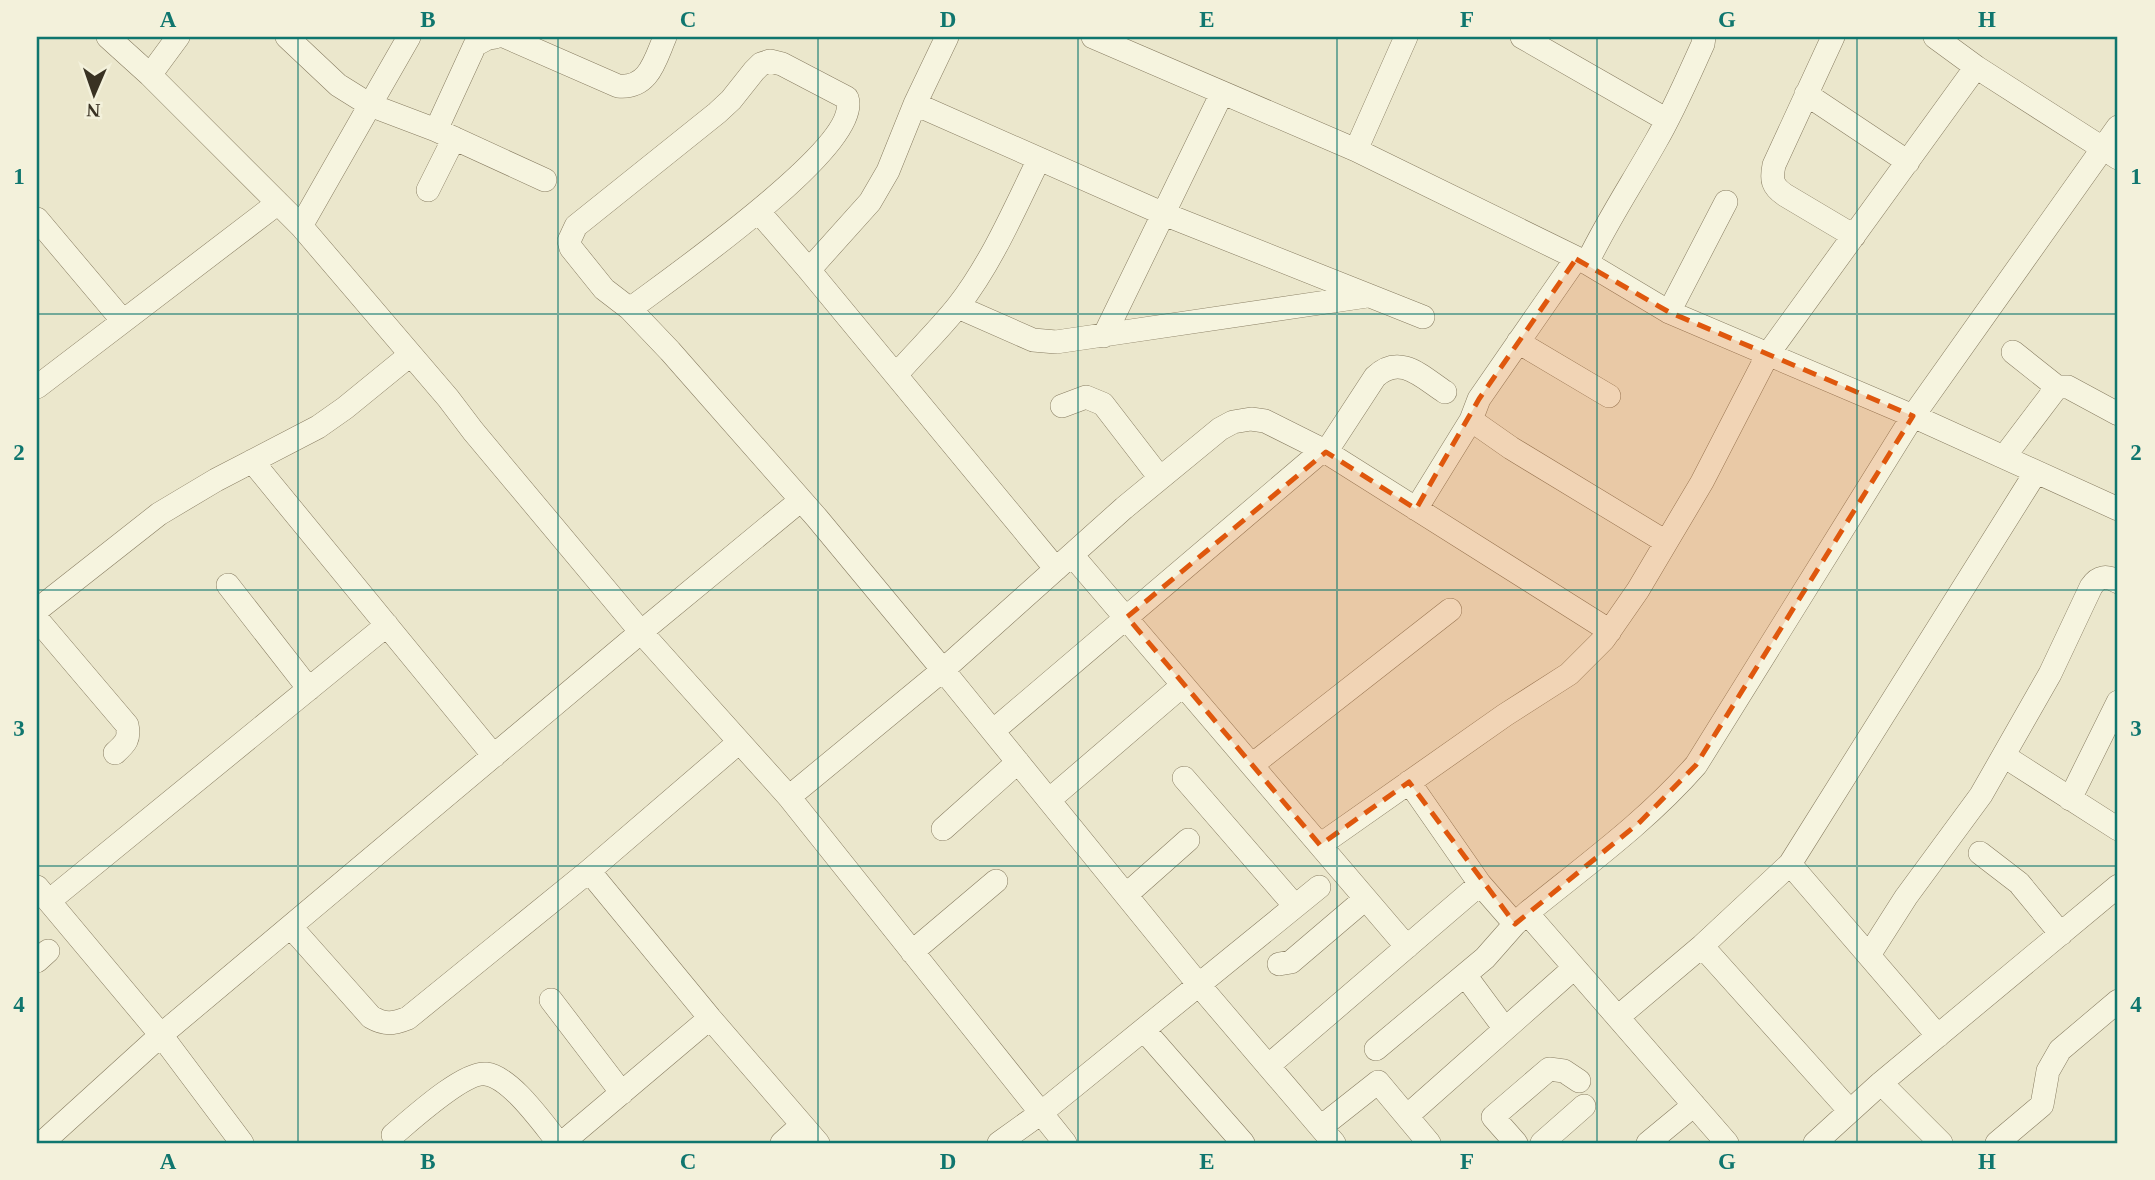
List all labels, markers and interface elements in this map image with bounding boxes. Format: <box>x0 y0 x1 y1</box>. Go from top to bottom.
text: A <box>160 7 177 32</box>
text: B <box>420 7 436 32</box>
text: C <box>680 7 696 32</box>
text: D <box>940 7 956 32</box>
text: E <box>1199 7 1215 32</box>
text: F <box>1460 7 1474 32</box>
text: G <box>1718 7 1736 32</box>
text: H <box>1978 7 1996 32</box>
north arrow <box>60 60 130 130</box>
text: N <box>86 100 101 121</box>
text: 1 <box>13 164 25 189</box>
text: 1 <box>2130 164 2142 189</box>
text: 2 <box>13 440 25 465</box>
text: 2 <box>2130 440 2142 465</box>
text: 3 <box>13 716 25 741</box>
text: 3 <box>2130 716 2142 741</box>
text: 4 <box>13 992 25 1017</box>
text: 4 <box>2130 992 2142 1017</box>
text: A <box>160 1149 177 1174</box>
text: B <box>420 1149 436 1174</box>
text: C <box>680 1149 696 1174</box>
text: D <box>940 1149 956 1174</box>
text: E <box>1199 1149 1215 1174</box>
text: F <box>1460 1149 1474 1174</box>
text: G <box>1718 1149 1736 1174</box>
text: H <box>1978 1149 1996 1174</box>

